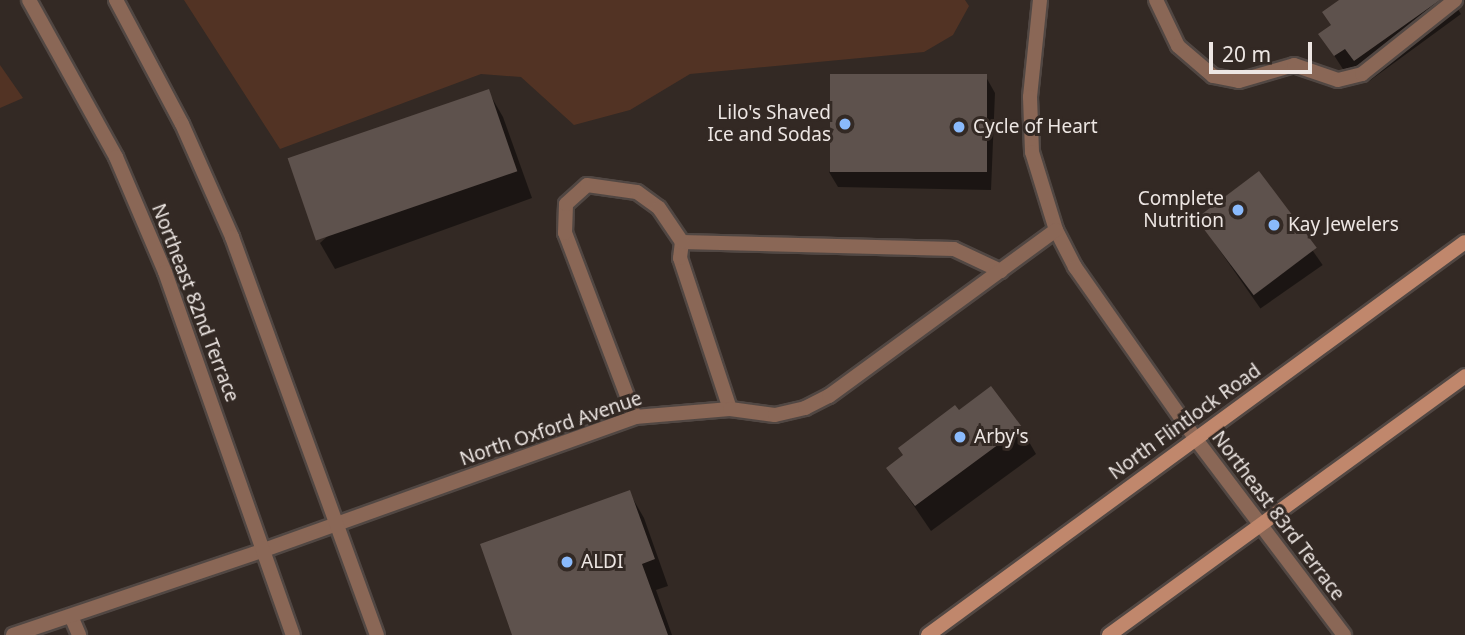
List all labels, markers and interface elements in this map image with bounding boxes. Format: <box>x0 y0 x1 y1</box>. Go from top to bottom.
scale bar <box>1213 28 1316 72</box>
text: 20 m <box>1222 40 1271 68</box>
place label: Lilo's Shaved Ice and Sodas <box>707 102 831 146</box>
marker: Lilo's Shaved Ice and Sodas <box>837 116 853 132</box>
place label: Cycle of Heart <box>973 116 1098 138</box>
marker: Cycle of Heart <box>951 119 967 135</box>
place label: Complete Nutrition <box>1138 188 1224 232</box>
street label: Northeast 82nd Terrace <box>147 201 243 405</box>
marker: Complete Nutrition <box>1230 202 1246 218</box>
place label: Kay Jewelers <box>1288 214 1399 236</box>
marker: Kay Jewelers <box>1266 217 1282 233</box>
street label: North Flintlock Road <box>1105 359 1265 485</box>
street label: North Oxford Avenue <box>457 387 645 471</box>
place label: Arby's <box>974 426 1029 448</box>
street label: Northeast 83rd Terrace <box>1207 427 1349 605</box>
marker: Arby's <box>952 429 968 445</box>
place label: ALDI <box>581 551 623 573</box>
marker: ALDI <box>559 554 575 570</box>

